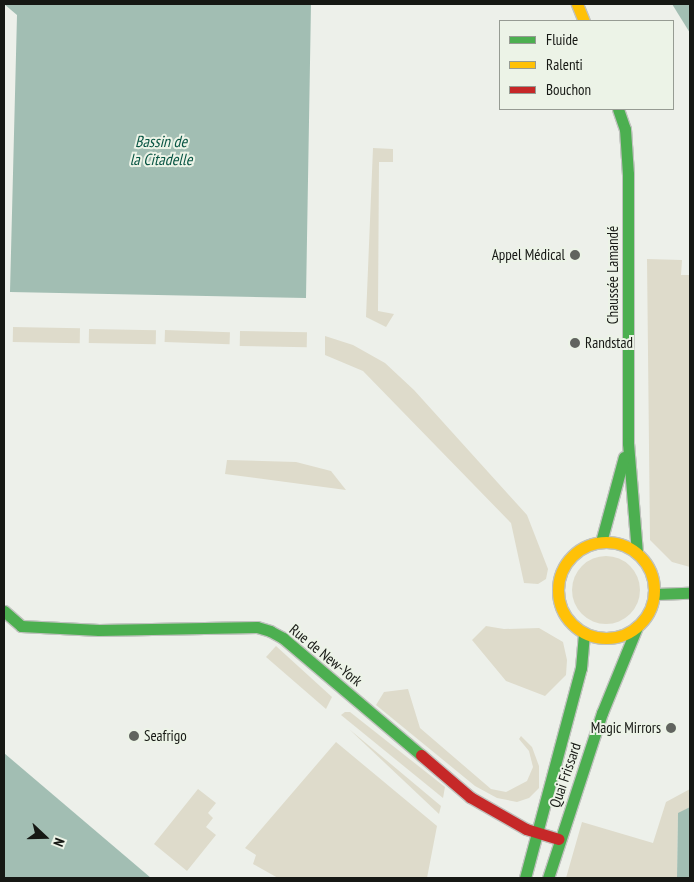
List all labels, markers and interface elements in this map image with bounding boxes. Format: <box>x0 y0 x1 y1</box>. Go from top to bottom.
legend <box>499 20 674 110</box>
text: Fluide <box>546 30 578 49</box>
text: Ralenti <box>546 55 583 74</box>
text: Bouchon <box>546 80 591 99</box>
water label: Bassin de la Citadelle <box>130 131 192 169</box>
street label: Chaussée Lamandé <box>604 226 622 324</box>
place label: Appel Médical <box>492 246 565 264</box>
marker: Appel Médical <box>569 249 581 261</box>
place label: Randstad <box>585 334 633 352</box>
marker: Randstad <box>569 337 581 349</box>
street label: Rue de New-York <box>286 620 366 690</box>
place label: Magic Mirrors <box>591 719 661 737</box>
marker: Magic Mirrors <box>665 722 677 734</box>
place label: Seafrigo <box>144 727 187 745</box>
marker: Seafrigo <box>128 730 140 742</box>
street label: Quai Frissard <box>546 740 584 810</box>
north arrow <box>20 812 70 862</box>
text: N <box>49 836 69 849</box>

